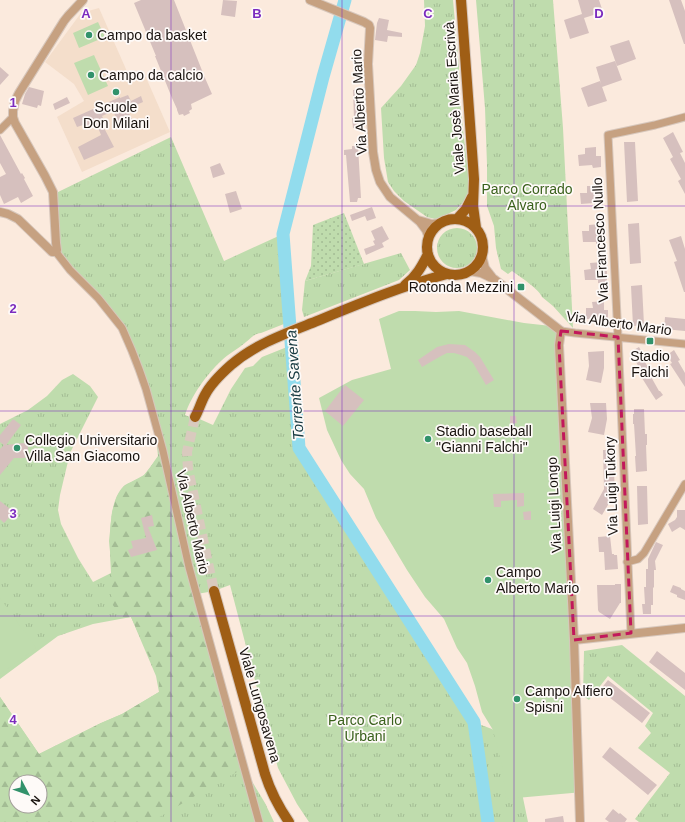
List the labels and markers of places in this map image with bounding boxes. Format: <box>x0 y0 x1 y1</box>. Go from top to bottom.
place label: Campo da basket <box>97 27 207 43</box>
marker: Campo da basket <box>84 30 94 40</box>
place label: Campo da calcio <box>99 67 203 83</box>
marker: Campo da calcio <box>86 70 96 80</box>
marker: Scuole Don Milani <box>111 87 121 97</box>
place label: Scuole Don Milani <box>83 99 149 131</box>
place label: Rotonda Mezzini <box>409 279 513 295</box>
marker: Rotonda Mezzini <box>516 282 526 292</box>
marker: Stadio Falchi <box>645 336 655 346</box>
place label: Stadio Falchi <box>630 348 670 380</box>
place label: Stadio baseball "Gianni Falchi" <box>436 423 532 455</box>
place label: Collegio Universitario Villa San Giacomo <box>25 432 157 464</box>
marker: Stadio baseball "Gianni Falchi" <box>423 434 433 444</box>
marker: Collegio Universitario Villa San Giacomo <box>12 443 22 453</box>
place label: Campo Alberto Mario <box>496 564 579 596</box>
marker: Campo Alberto Mario <box>483 575 493 585</box>
place label: Campo Alfiero Spisni <box>525 683 613 715</box>
marker: Campo Alfiero Spisni <box>512 694 522 704</box>

